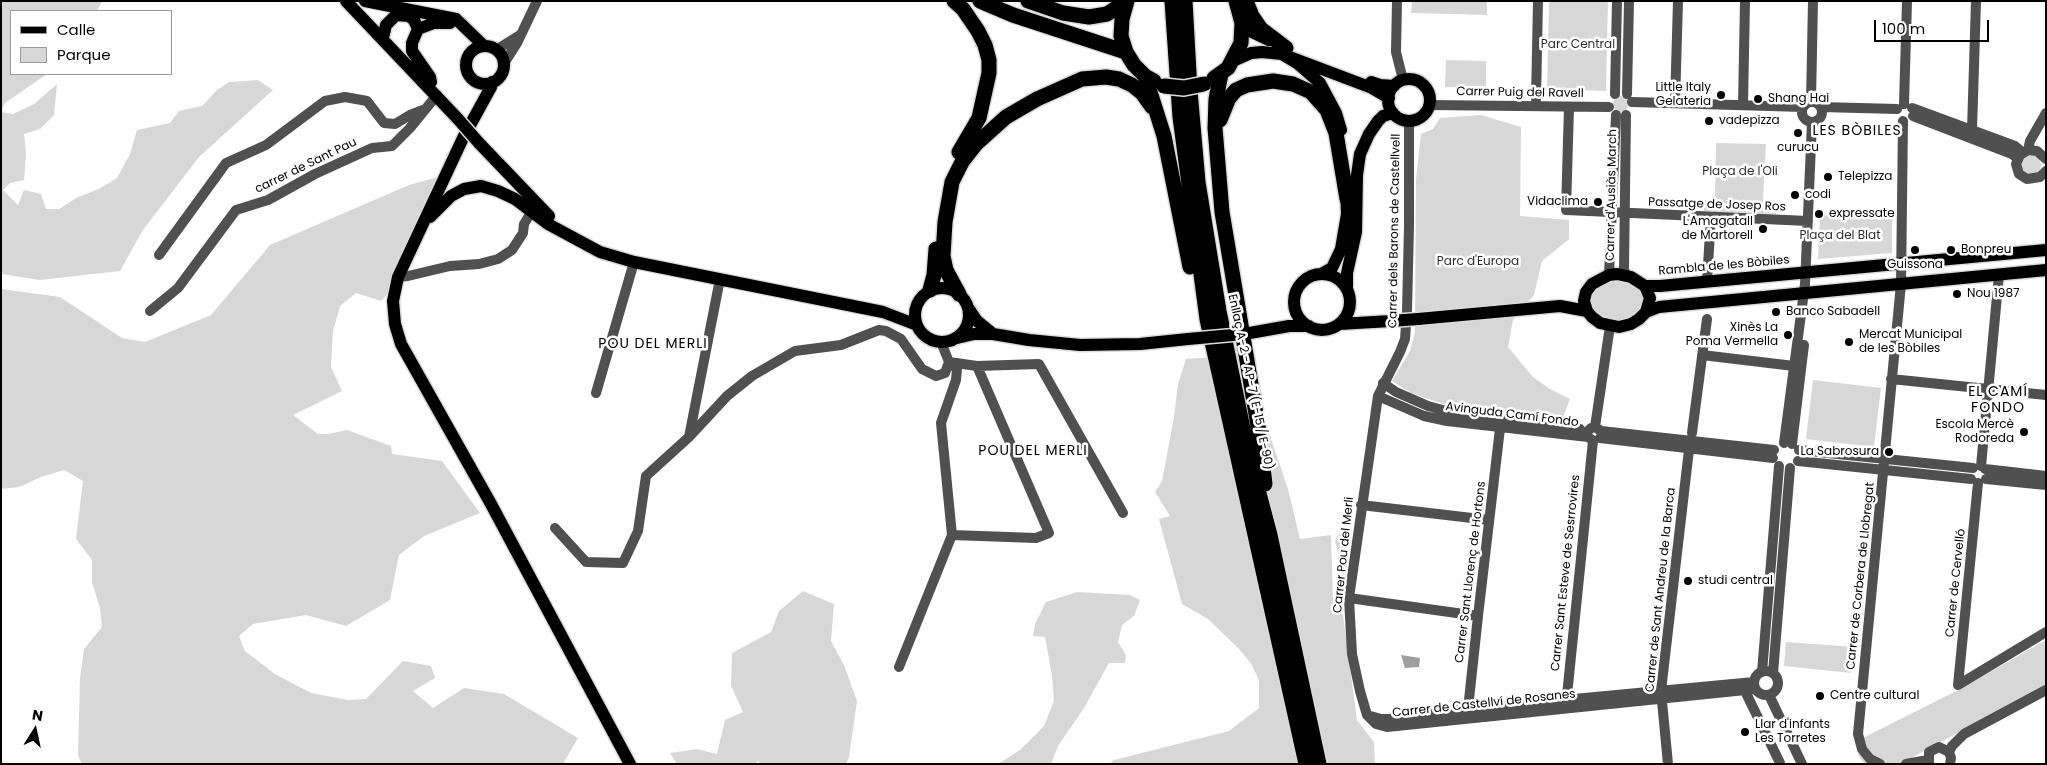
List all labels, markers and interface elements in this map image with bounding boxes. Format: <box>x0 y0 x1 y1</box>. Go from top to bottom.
legend <box>10 10 172 75</box>
scale bar <box>1877 10 1992 42</box>
text: 100 m <box>1882 18 1925 39</box>
text: Calle <box>57 19 95 40</box>
park label: Parc Central <box>1541 38 1615 52</box>
text: Parque <box>57 44 110 65</box>
place label: Little Italy Gelateria <box>1655 81 1711 109</box>
street label: Carrer Puig del Ravell <box>1456 85 1584 101</box>
marker: Little Italy Gelateria <box>1715 89 1727 101</box>
place label: Shang Hai <box>1768 92 1829 106</box>
marker: Shang Hai <box>1752 93 1764 105</box>
place label: vadepizza <box>1719 114 1779 128</box>
marker: vadepizza <box>1703 115 1715 127</box>
district label: LES BÒBILES <box>1811 123 1903 139</box>
marker: curucu <box>1792 127 1804 139</box>
street label: Carrer d'Ausiàs March <box>1604 129 1620 261</box>
street label: Carrer dels Barons de Castellvell <box>1386 134 1404 328</box>
street label: carrer de Sant Pau <box>253 135 359 197</box>
place label: curucu <box>1777 141 1819 155</box>
park label: Plaça de l'Oli <box>1702 165 1778 179</box>
place label: Telepizza <box>1838 170 1892 184</box>
marker: Telepizza <box>1822 171 1834 183</box>
place label: codi <box>1805 188 1831 202</box>
marker: codi <box>1789 189 1801 201</box>
place label: Vidaclima <box>1527 195 1588 209</box>
street label: Passatge de Josep Ros <box>1648 195 1786 215</box>
marker: Vidaclima <box>1592 196 1604 208</box>
place label: expressate <box>1829 207 1895 221</box>
marker: expressate <box>1813 208 1825 220</box>
place label: L'Amagatall de Martorell <box>1681 215 1753 243</box>
marker: L'Amagatall de Martorell <box>1757 223 1769 235</box>
park label: Plaça del Blat <box>1799 229 1881 243</box>
place label: Bonpreu <box>1961 243 2011 257</box>
marker: Guissona <box>1909 244 1921 256</box>
marker: Bonpreu <box>1945 244 1957 256</box>
street label: Rambla de les Bòbiles <box>1658 253 1790 279</box>
park label: Parc d'Europa <box>1437 255 1519 269</box>
place label: Guissona <box>1887 258 1943 272</box>
place label: Nou 1987 <box>1967 287 2020 301</box>
marker: Nou 1987 <box>1951 288 1963 300</box>
street label: Enllaç A-2 - AP-7 (E-15 / E-90) <box>1224 293 1276 471</box>
place label: Banco Sabadell <box>1786 305 1880 319</box>
marker: Banco Sabadell <box>1770 306 1782 318</box>
place label: Xinès La Poma Vermella <box>1686 321 1778 349</box>
place label: Mercat Municipal de les Bòbiles <box>1859 328 1962 356</box>
marker: Xinès La Poma Vermella <box>1782 329 1794 341</box>
district label: POU DEL MERLI <box>597 336 709 352</box>
marker: Mercat Municipal de les Bòbiles <box>1843 336 1855 348</box>
district label: EL CAMÍ FONDO <box>1967 384 2029 417</box>
street label: Avinguda Camí Fondo <box>1445 400 1579 430</box>
place label: Escola Mercè Rodoreda <box>1935 418 2014 446</box>
marker: Escola Mercè Rodoreda <box>2018 426 2030 438</box>
district label: POU DEL MERLI <box>977 443 1089 459</box>
place label: La Sabrosura <box>1801 445 1879 459</box>
marker: La Sabrosura <box>1883 446 1895 458</box>
street label: Carrer Sant Esteve de Sesrrovires <box>1549 474 1583 672</box>
street label: Carrer Sant Llorenç de Hortons <box>1453 480 1489 664</box>
street label: Carrer de Corbera de Llobregat <box>1844 482 1878 670</box>
street label: Carrer de Sant Andreu de la Barca <box>1643 487 1679 693</box>
street label: Carrer Pou del Merli <box>1331 496 1357 614</box>
street label: Carrer de Cervelló <box>1943 528 1969 638</box>
place label: studi central <box>1698 574 1773 588</box>
marker: studi central <box>1682 575 1694 587</box>
street label: Carrer de Castellví de Rosanes <box>1392 687 1576 721</box>
place label: Centre cultural <box>1830 689 1919 703</box>
marker: Centre cultural <box>1814 690 1826 702</box>
text: N <box>31 704 45 726</box>
north arrow <box>10 705 60 755</box>
place label: Llar d'infants Les Torretes <box>1755 718 1830 746</box>
marker: Llar d'infants Les Torretes <box>1739 726 1751 738</box>

